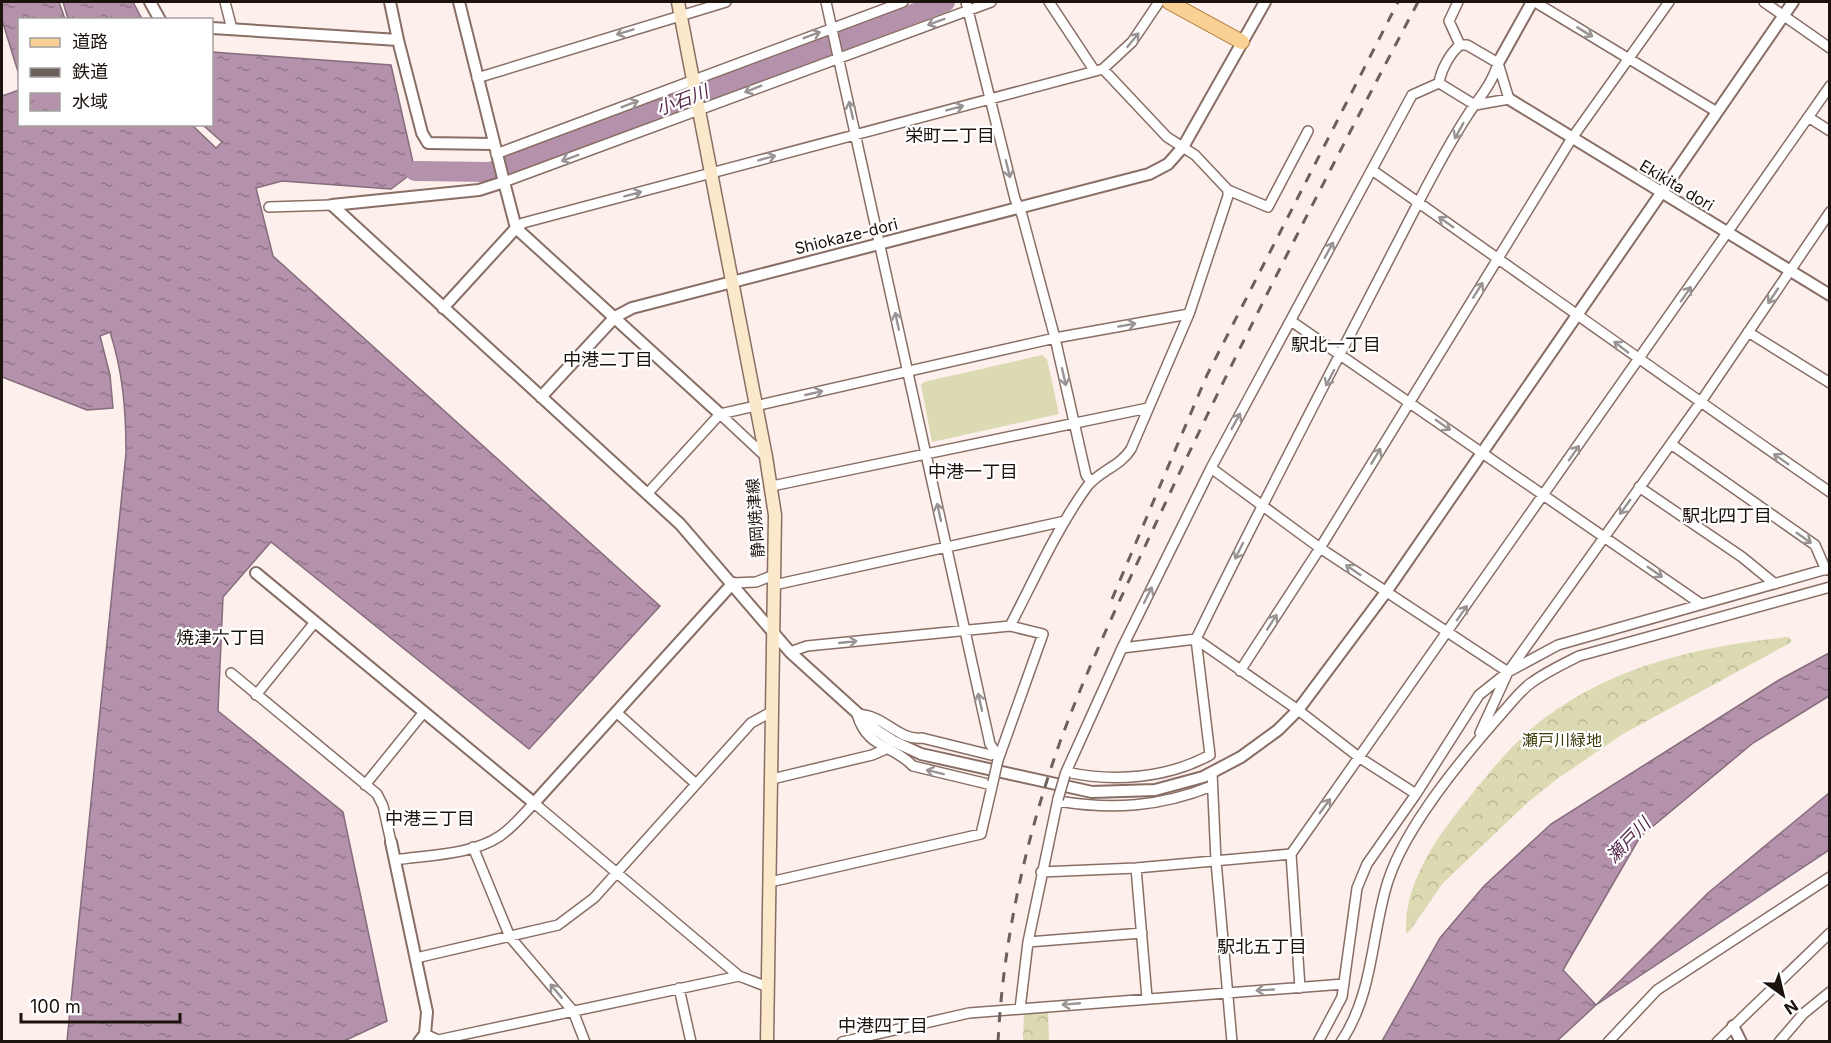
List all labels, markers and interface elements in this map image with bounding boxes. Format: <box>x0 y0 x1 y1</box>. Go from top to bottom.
one-way arrow <box>927 17 946 28</box>
legend <box>18 18 213 126</box>
one-way arrow <box>1576 26 1593 38</box>
one-way arrow <box>616 27 635 38</box>
one-way arrow <box>802 29 821 40</box>
text: 道路 <box>72 31 108 52</box>
one-way arrow <box>1126 32 1139 48</box>
text: 鉄道 <box>72 61 108 82</box>
water label: 小石川 <box>653 80 713 119</box>
one-way arrow <box>744 84 763 95</box>
text: 水域 <box>72 91 108 112</box>
one-way arrow <box>620 97 638 108</box>
one-way arrow <box>845 101 856 120</box>
one-way arrow <box>945 101 964 113</box>
one-way arrow <box>1453 122 1465 139</box>
district label: 栄町二丁目 <box>905 125 995 146</box>
one-way arrow <box>757 152 776 164</box>
one-way arrow <box>562 153 580 164</box>
street label: Ekikita dori <box>1636 155 1718 215</box>
one-way arrow <box>1002 159 1014 178</box>
one-way arrow <box>623 188 642 200</box>
street label: Shiokaze-dori <box>792 213 900 259</box>
one-way arrow <box>1438 216 1455 228</box>
one-way arrow <box>1323 242 1335 259</box>
one-way arrow <box>1471 282 1484 299</box>
one-way arrow <box>1680 286 1692 302</box>
one-way arrow <box>1767 287 1779 303</box>
one-way arrow <box>891 312 902 332</box>
one-way arrow <box>1117 319 1137 330</box>
district label: 駅北一丁目 <box>1291 334 1381 355</box>
one-way arrow <box>1614 341 1630 354</box>
district label: 中港二丁目 <box>563 349 653 370</box>
one-way arrow <box>1058 367 1070 386</box>
one-way arrow <box>1324 369 1335 387</box>
one-way arrow <box>804 386 823 398</box>
one-way arrow <box>1231 413 1242 431</box>
one-way arrow <box>1434 419 1450 431</box>
one-way arrow <box>1568 446 1580 462</box>
one-way arrow <box>1370 448 1382 465</box>
one-way arrow <box>1774 453 1790 465</box>
district label: 中港一丁目 <box>928 461 1018 482</box>
street label: 静岡焼津線 <box>742 477 768 559</box>
one-way arrow <box>1619 498 1631 515</box>
one-way arrow <box>932 503 944 522</box>
district label: 駅北四丁目 <box>1682 505 1772 526</box>
one-way arrow <box>1796 532 1812 544</box>
one-way arrow <box>1233 542 1245 560</box>
one-way arrow <box>1345 564 1362 577</box>
one-way arrow <box>1646 566 1663 578</box>
one-way arrow <box>1142 587 1154 605</box>
one-way arrow <box>1456 605 1468 621</box>
one-way arrow <box>1266 614 1278 630</box>
district label: 焼津六丁目 <box>176 627 266 648</box>
one-way arrow <box>837 636 857 647</box>
one-way arrow <box>974 693 986 712</box>
park label: 瀬戸川緑地 <box>1522 730 1602 750</box>
one-way arrow <box>926 766 945 778</box>
one-way arrow <box>1319 799 1331 815</box>
district label: 中港三丁目 <box>385 808 475 829</box>
water label: 瀬戸川 <box>1602 812 1656 867</box>
district label: 駅北五丁目 <box>1217 936 1307 957</box>
north arrow <box>1753 965 1813 1025</box>
one-way arrow <box>549 984 563 999</box>
one-way arrow <box>1256 985 1276 996</box>
scale bar <box>21 986 180 1024</box>
text: 100 m <box>30 996 81 1017</box>
text: N <box>1781 996 1802 1019</box>
one-way arrow <box>1061 999 1081 1010</box>
district label: 中港四丁目 <box>838 1015 928 1036</box>

